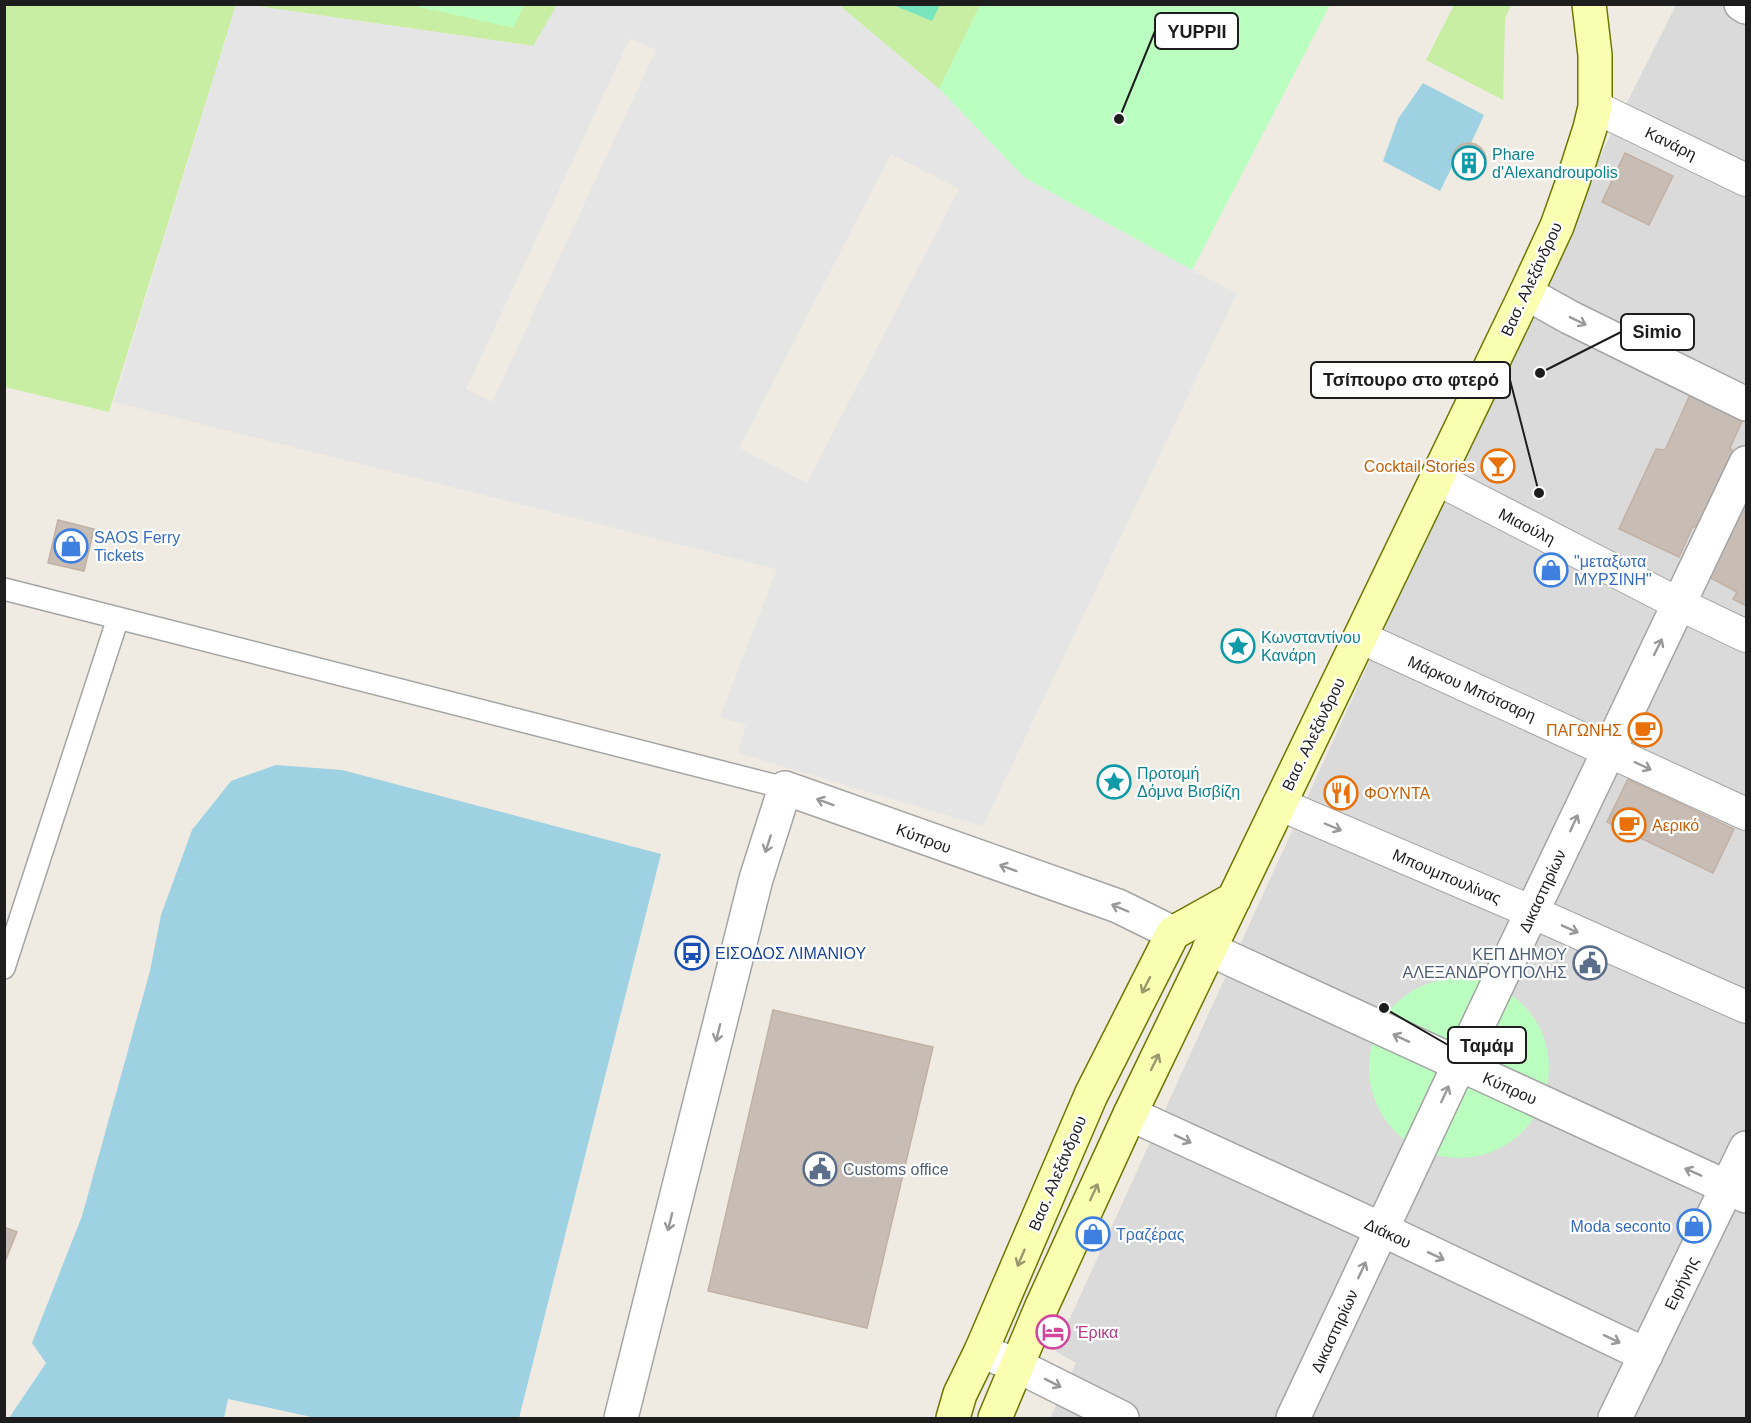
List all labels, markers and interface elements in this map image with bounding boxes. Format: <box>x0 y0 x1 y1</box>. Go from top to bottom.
callout: YUPPII <box>1155 13 1238 49</box>
text: YUPPII <box>1167 22 1227 42</box>
street label: Κανάρη <box>1642 124 1699 163</box>
building icon: Phare d'Alexandroupolis <box>1451 145 1487 181</box>
place label: Phare d'Alexandroupolis <box>1492 146 1618 181</box>
street label: Βασ. Αλεξάνδρου <box>1498 220 1566 339</box>
callout: Simio <box>1621 314 1694 350</box>
one-way arrow <box>1568 316 1586 328</box>
text: Simio <box>1632 322 1682 342</box>
callout: Τσίπουρο στο φτερό <box>1311 362 1510 398</box>
text: Τσίπουρο στο φτερό <box>1323 370 1499 390</box>
bar icon: Cocktail Stories <box>1480 448 1516 484</box>
place label: Cocktail Stories <box>1364 458 1475 475</box>
street label: Μιαούλη <box>1496 505 1558 548</box>
shop icon: SAOS Ferry Tickets <box>53 528 89 564</box>
place label: SAOS Ferry Tickets <box>94 529 180 564</box>
shop icon: "μεταξωτα ΜΥΡΣΙΝΗ" <box>1533 552 1569 588</box>
place label: "μεταξωτα ΜΥΡΣΙΝΗ" <box>1574 553 1652 588</box>
place icon: Κωνσταντίνου Κανάρη <box>1220 628 1256 664</box>
place label: Κωνσταντίνου Κανάρη <box>1261 629 1361 664</box>
one-way arrow <box>1653 639 1665 657</box>
street label: Μάρκου Μπότσαρη <box>1405 653 1538 724</box>
street label: Βασ. Αλεξάνδρου <box>1279 675 1349 794</box>
cafe icon: ΠΑΓΩΝΗΣ <box>1627 712 1663 748</box>
place label: ΠΑΓΩΝΗΣ <box>1546 722 1622 739</box>
one-way arrow <box>1633 760 1651 772</box>
place icon: Προτομή Δόμνα Βισβίζη <box>1096 764 1132 800</box>
place label: Προτομή Δόμνα Βισβίζη <box>1137 765 1240 801</box>
restaurant icon: ΦΟΥΝΤΑ <box>1323 775 1359 811</box>
place label: ΦΟΥΝΤΑ <box>1364 785 1431 802</box>
one-way arrow <box>816 796 835 807</box>
cafe icon: Αερικό <box>1611 807 1647 843</box>
one-way arrow <box>1569 815 1581 833</box>
place label: Αερικό <box>1652 817 1699 834</box>
street label: Κύπρου <box>894 821 954 856</box>
one-way arrow <box>1323 822 1342 833</box>
one-way arrow <box>761 834 772 853</box>
street label: Μπουμπουλίνας <box>1390 846 1504 907</box>
street label: Δικαστηρίων <box>1516 847 1569 935</box>
one-way arrow <box>999 862 1018 873</box>
one-way arrow <box>1111 902 1130 913</box>
one-way arrow <box>1560 924 1578 935</box>
bus stop icon: ΕΙΣΟΔΟΣ ΛΙΜΑΝΙΟΥ <box>674 935 710 971</box>
place label: ΕΙΣΟΔΟΣ ΛΙΜΑΝΙΟΥ <box>715 945 866 962</box>
public building icon: ΚΕΠ ΔΗΜΟΥ ΑΛΕΞΑΝΔΡΟΥΠΟΛΗΣ <box>1572 945 1608 981</box>
place label: ΚΕΠ ΔΗΜΟΥ ΑΛΕΞΑΝΔΡΟΥΠΟΛΗΣ <box>1403 946 1567 981</box>
one-way arrow <box>1140 976 1152 994</box>
one-way arrow <box>711 1023 723 1042</box>
callout: Ταμάμ <box>1448 1027 1526 1063</box>
one-way arrow <box>1393 1032 1411 1044</box>
text: Ταμάμ <box>1460 1036 1514 1056</box>
one-way arrow <box>1150 1053 1161 1071</box>
street label: Κύπρου <box>1480 1069 1539 1108</box>
one-way arrow <box>1440 1086 1452 1104</box>
street label: Βασ. Αλεξάνδρου <box>1026 1113 1090 1234</box>
one-way arrow <box>1173 1133 1191 1145</box>
public building icon: Customs office <box>802 1151 838 1187</box>
place label: Customs office <box>843 1161 949 1178</box>
one-way arrow <box>1685 1165 1703 1177</box>
one-way arrow <box>1089 1183 1101 1201</box>
shop icon: Moda seconto <box>1676 1208 1712 1244</box>
one-way arrow <box>664 1212 676 1231</box>
street label: Διάκου <box>1362 1215 1414 1252</box>
shop icon: Τραζέρας <box>1075 1216 1111 1252</box>
place label: Moda seconto <box>1570 1218 1671 1235</box>
place label: Τραζέρας <box>1116 1226 1185 1244</box>
one-way arrow <box>1015 1248 1026 1266</box>
one-way arrow <box>1427 1250 1445 1262</box>
street label: Ειρήνης <box>1661 1254 1702 1312</box>
one-way arrow <box>1356 1262 1368 1280</box>
street label: Δικαστηρίων <box>1308 1287 1361 1375</box>
hotel icon: Έρικα <box>1035 1314 1071 1350</box>
place label: Έρικα <box>1075 1324 1118 1341</box>
one-way arrow <box>1603 1334 1621 1346</box>
one-way arrow <box>1044 1378 1062 1390</box>

